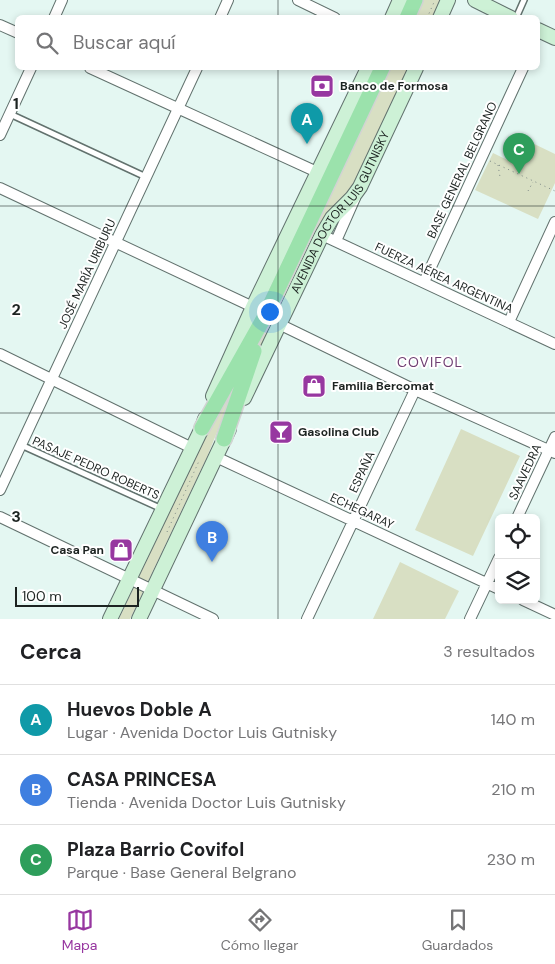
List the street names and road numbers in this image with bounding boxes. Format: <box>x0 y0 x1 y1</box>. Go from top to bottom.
street label: BASE GENERAL BELGRANO <box>423 99 501 241</box>
street label: AVENIDA DOCTOR LUIS GUTNISKY <box>287 129 393 296</box>
street label: JOSÉ MARÍA URIBURU <box>55 216 120 331</box>
street label: FUERZA AÉREA ARGENTINA <box>372 239 516 317</box>
street label: PASAJE PEDRO ROBERTS <box>30 433 162 503</box>
street label: SAAVEDRA <box>505 441 545 503</box>
street label: ESPAÑA <box>345 449 379 495</box>
street label: ECHEGARAY <box>328 489 396 533</box>

